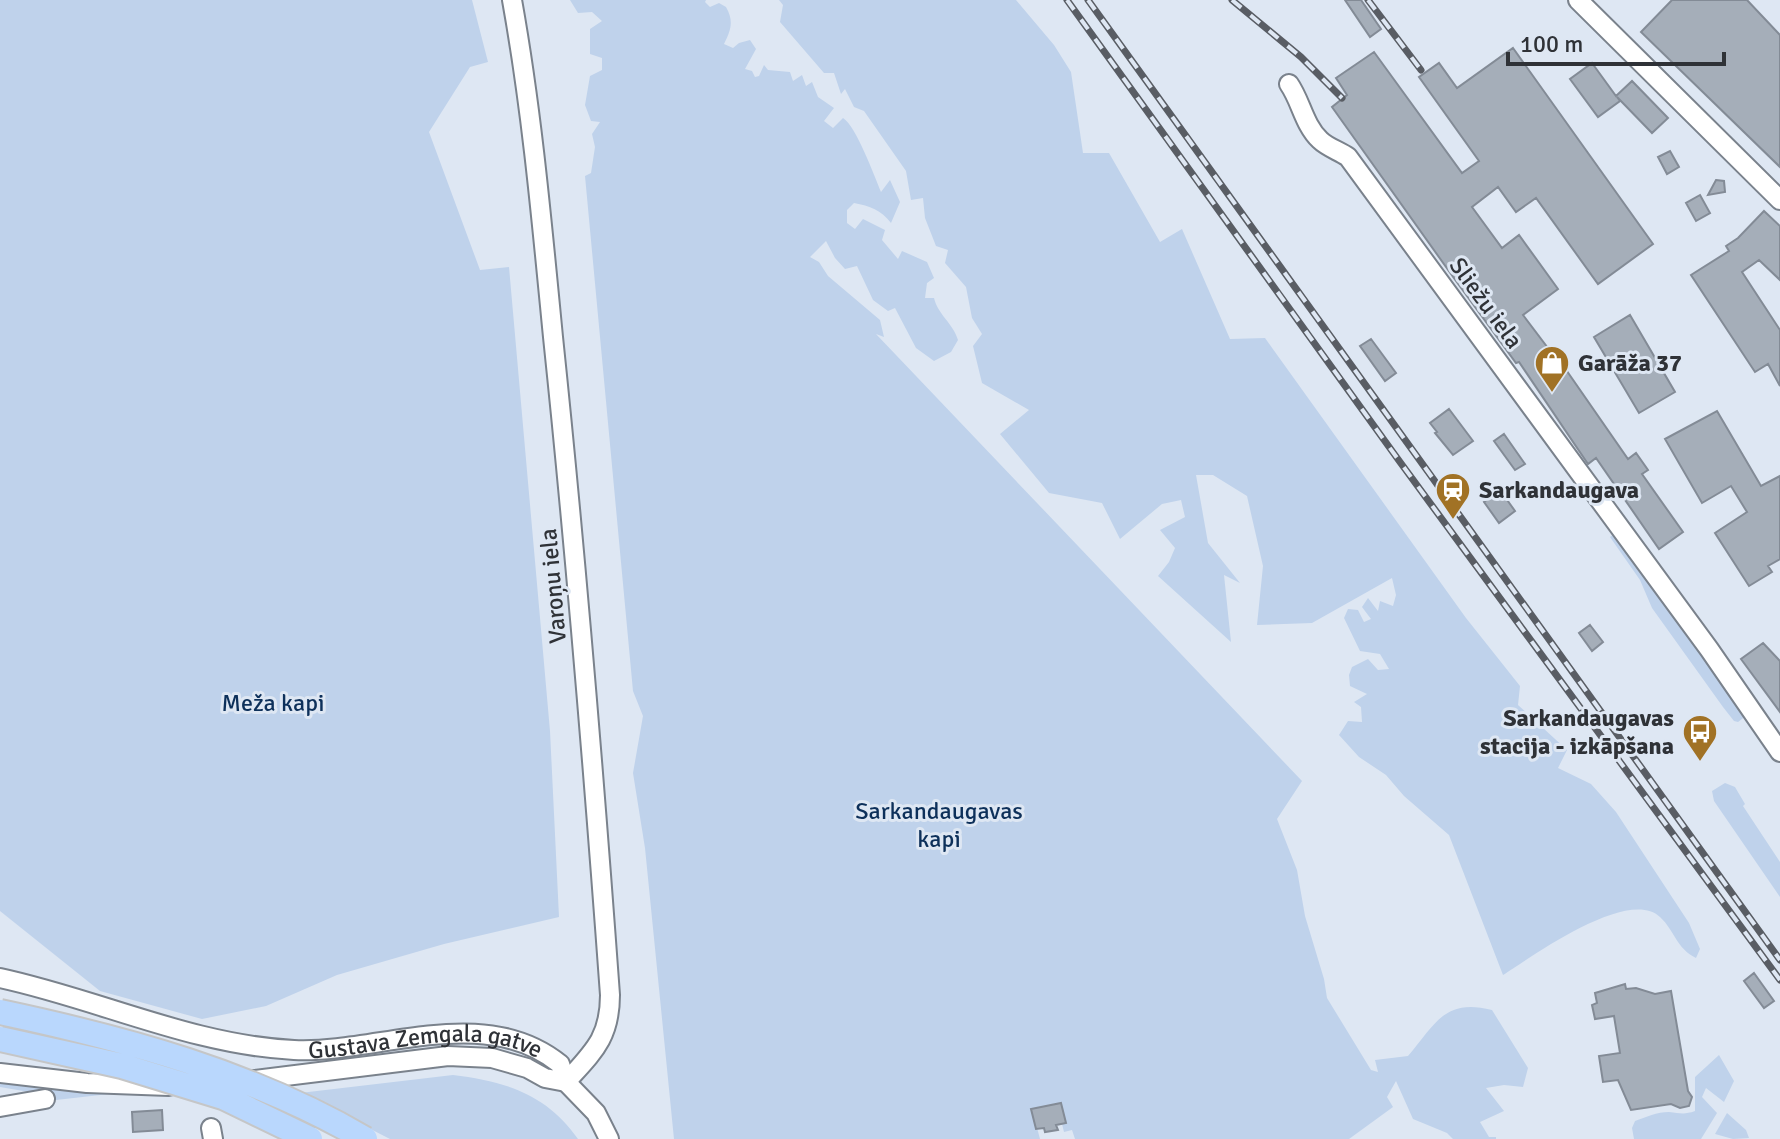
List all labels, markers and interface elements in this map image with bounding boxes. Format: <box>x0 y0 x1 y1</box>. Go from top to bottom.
scale bar <box>1508 16 1724 66</box>
text: 100 m <box>1520 29 1583 59</box>
street label: Sliežu iela <box>1443 251 1529 355</box>
shop icon: Garāža 37 <box>1533 344 1571 394</box>
place label: Garāža 37 <box>1578 348 1682 378</box>
station icon: Sarkandaugava <box>1434 471 1472 521</box>
place label: Sarkandaugava <box>1479 475 1639 505</box>
street label: Varoņu iela <box>533 527 573 645</box>
park label: Meža kapi <box>222 688 325 718</box>
place label: Sarkandaugavas stacija - izkāpšana <box>1480 703 1674 761</box>
bus stop icon: Sarkandaugavas stacija - izkāpšana <box>1681 713 1719 763</box>
park label: Sarkandaugavas kapi <box>855 796 1023 854</box>
street label: Gustava Zemgala gatve <box>307 1018 548 1065</box>

